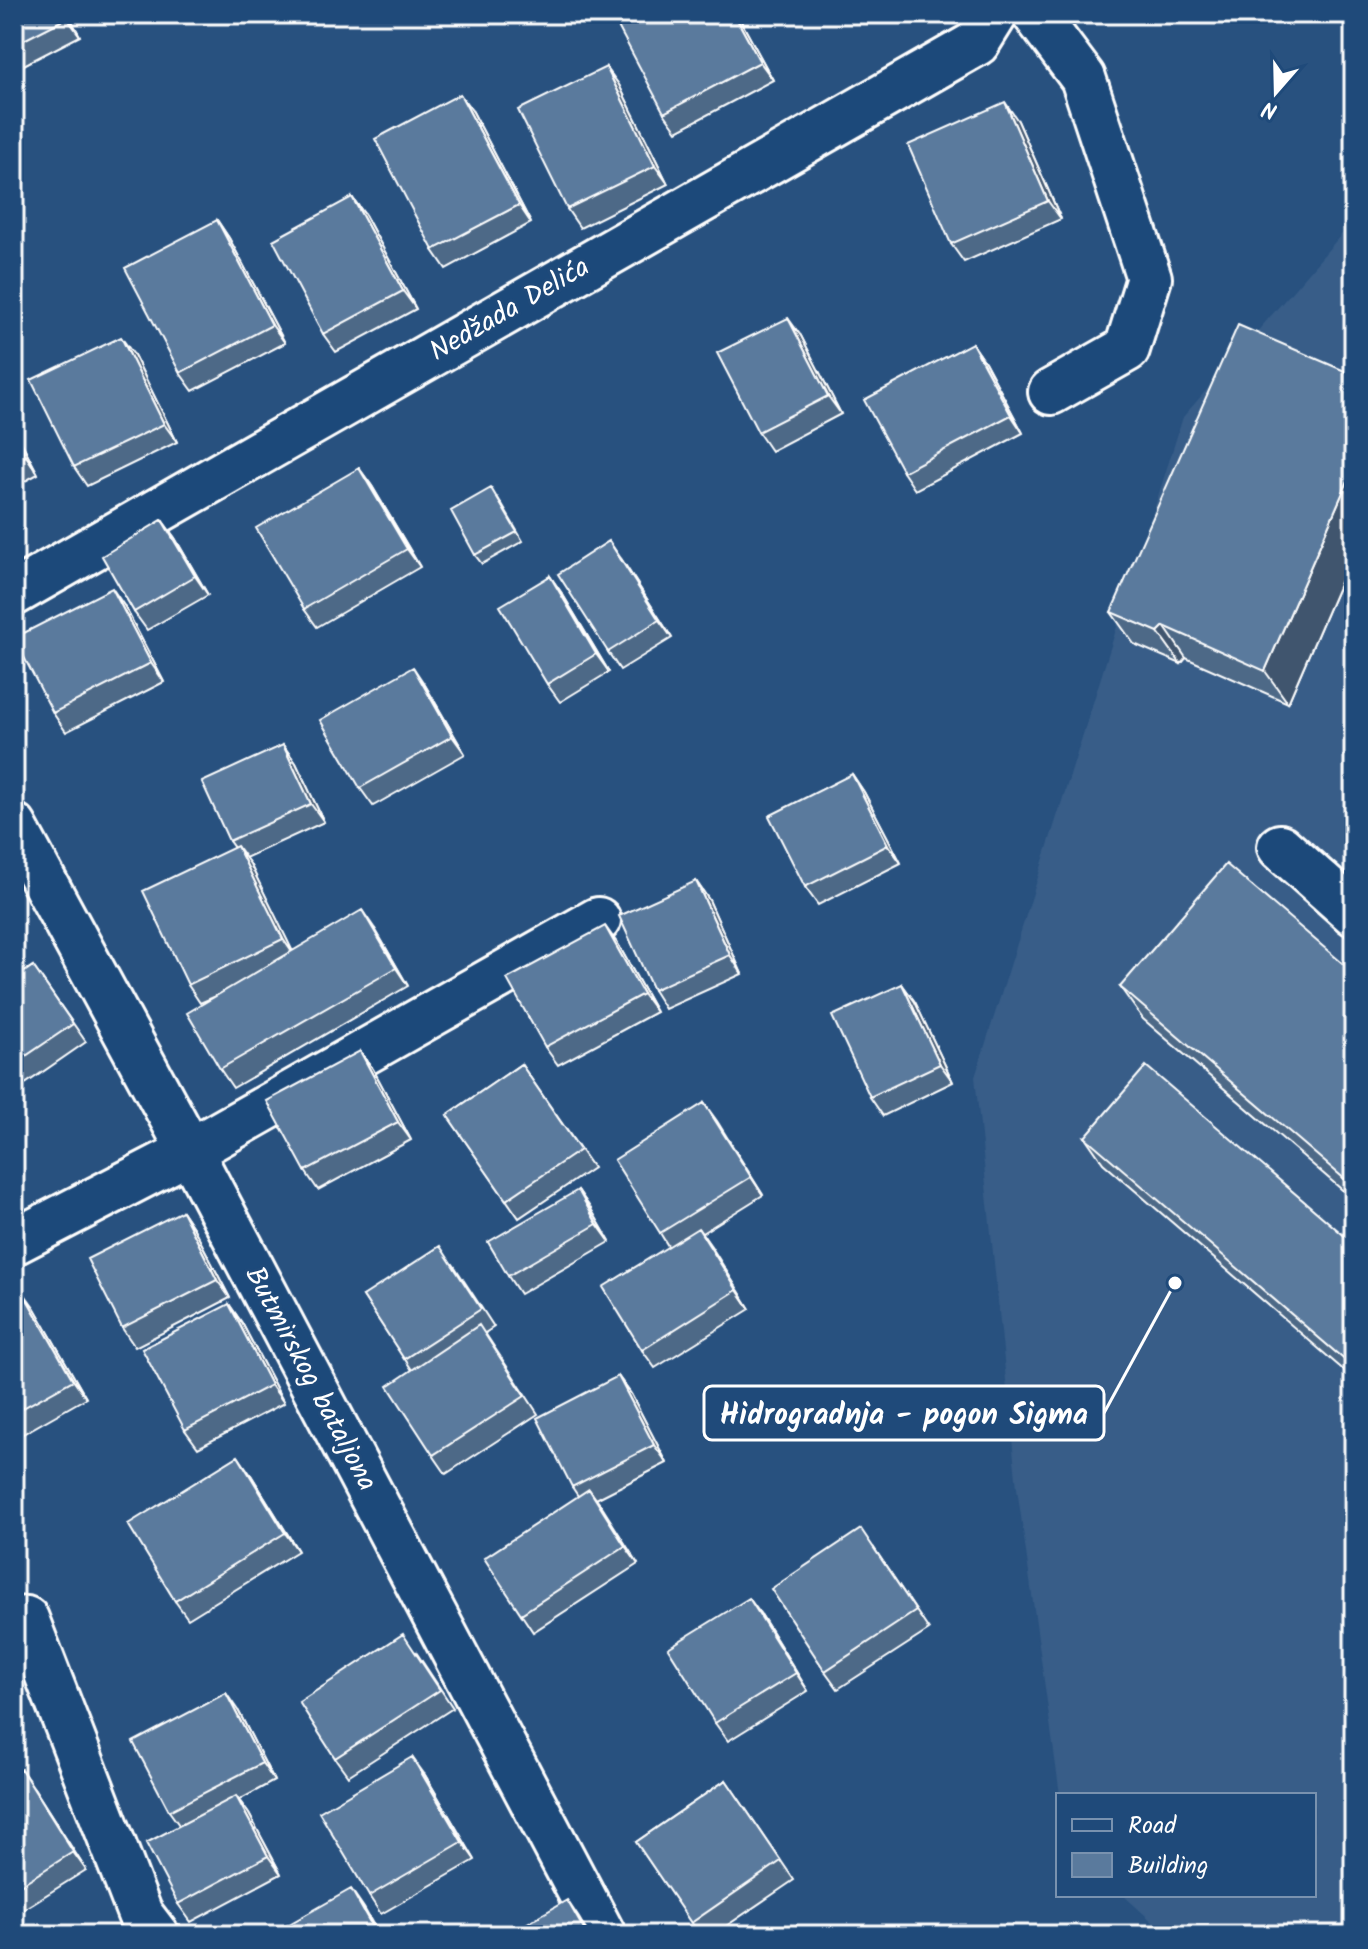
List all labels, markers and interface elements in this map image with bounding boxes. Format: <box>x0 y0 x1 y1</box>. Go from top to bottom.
north arrow <box>1236 52 1316 132</box>
text: N <box>1257 90 1283 127</box>
street label: Nedžada Delića <box>421 246 599 374</box>
street label: Butmirskog bataljona <box>232 1258 388 1500</box>
callout: Hidrogradnja - pogon Sigma <box>704 1386 1104 1440</box>
text: Hidrogradnja - pogon Sigma <box>720 1392 1088 1440</box>
legend <box>1056 1793 1316 1897</box>
text: Road <box>1128 1807 1177 1846</box>
text: Building <box>1128 1847 1208 1886</box>

